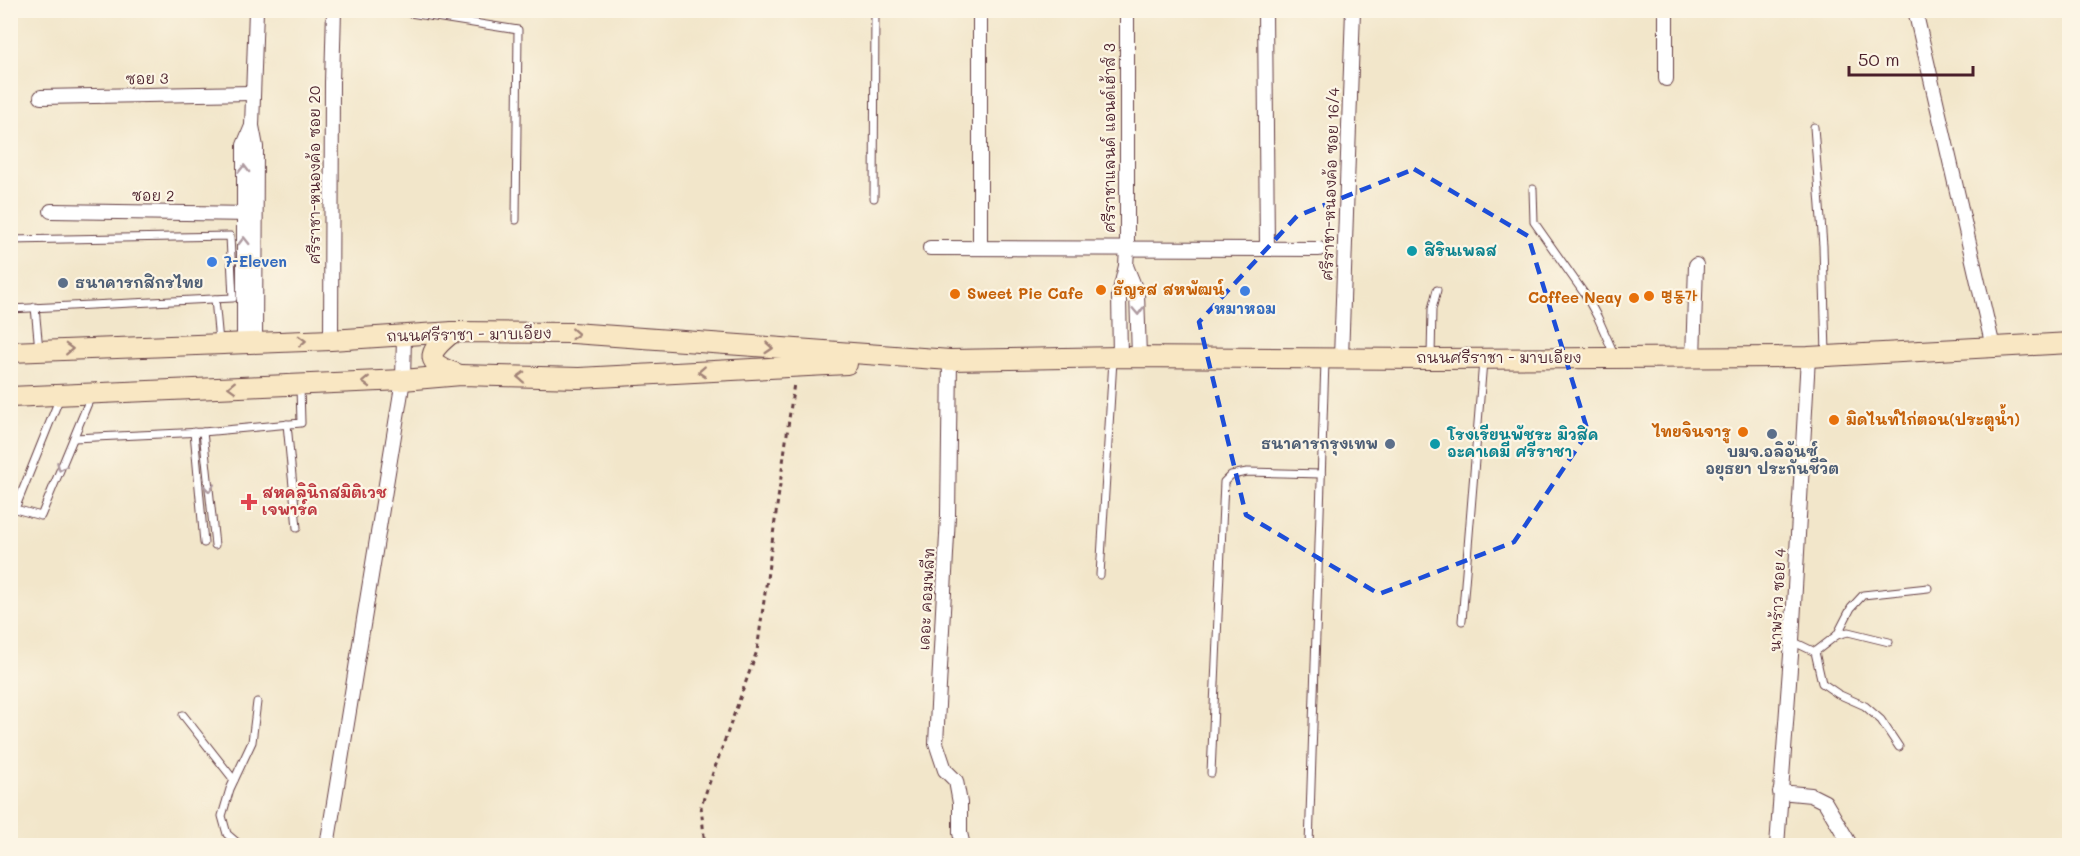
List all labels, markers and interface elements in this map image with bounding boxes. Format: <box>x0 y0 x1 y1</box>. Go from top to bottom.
scale bar <box>1849 39 1974 77</box>
street label: ศรีราชาแลนด์ แอนด์เฮ้าส์ 3 <box>1099 43 1119 233</box>
text: 50 m <box>1858 47 1900 71</box>
street label: ซอย 3 <box>125 68 169 88</box>
street label: ศรีราชา-หนองค้อ ซอย 20 <box>304 86 324 264</box>
street label: ศรีราชา-หนองค้อ ซอย 16/4 <box>1317 87 1343 281</box>
one-way arrow <box>238 165 250 174</box>
street label: ซอย 2 <box>131 185 175 205</box>
one-way arrow <box>237 236 250 245</box>
place label: สิรินเพลส <box>1424 240 1497 260</box>
marker: สิรินเพลส <box>1405 244 1419 258</box>
place label: 7-Eleven <box>224 251 287 271</box>
marker: 7-Eleven <box>205 255 219 269</box>
place label: ธนาคารกสิกรไทย <box>75 272 203 292</box>
marker: ธนาคารกสิกรไทย <box>56 276 70 290</box>
place label: ธัญรส สหพัฒน์ <box>1113 279 1225 299</box>
place label: Sweet Pie Cafe <box>967 283 1083 303</box>
marker: ธัญรส สหพัฒน์ <box>1094 283 1108 297</box>
marker: หมาหอม <box>1238 284 1252 298</box>
place label: 명동가 <box>1661 285 1698 305</box>
marker: Sweet Pie Cafe <box>948 287 962 301</box>
place label: Coffee Neay <box>1528 287 1622 307</box>
marker: 명동가 <box>1642 289 1656 303</box>
marker: Coffee Neay <box>1627 291 1641 305</box>
place label: หมาหอม <box>1214 298 1276 318</box>
one-way arrow <box>1131 306 1144 315</box>
street label: ถนนศรีราชา - มาบเอียง <box>386 323 552 345</box>
one-way arrow <box>570 327 579 340</box>
one-way arrow <box>298 334 307 347</box>
one-way arrow <box>765 341 774 354</box>
one-way arrow <box>64 343 73 355</box>
street label: ถนนศรีราชา - มาบเอียง <box>1416 347 1582 367</box>
one-way arrow <box>697 365 706 378</box>
one-way arrow <box>516 371 525 383</box>
one-way arrow <box>362 375 371 388</box>
one-way arrow <box>228 381 237 394</box>
place label: มิดไนท์ไก่ตอน(ประตูน้ำ) <box>1846 404 2020 432</box>
marker: มิดไนท์ไก่ตอน(ประตูน้ำ) <box>1827 413 1841 427</box>
place label: ไทยจินจารู <box>1651 421 1731 444</box>
place label: โรงเรียนพัชระ มิวสิค อะคาเดมี ศรีราชา <box>1446 423 1599 461</box>
marker: ไทยจินจารู <box>1736 425 1750 439</box>
marker: บมจ.อลิอันซ์ อยุธยา ประกันชีวิต <box>1765 427 1779 441</box>
place label: ธนาคารกรุงเทพ <box>1261 433 1378 456</box>
marker: ธนาคารกรุงเทพ <box>1383 437 1397 451</box>
marker: โรงเรียนพัชระ มิวสิค อะคาเดมี ศรีราชา <box>1428 437 1442 451</box>
place label: บมจ.อลิอันซ์ อยุธยา ประกันชีวิต <box>1705 440 1839 481</box>
one-way arrow <box>57 460 69 471</box>
place label: สหคลินิกสมิติเวช เจพาร์ค <box>262 482 387 519</box>
one-way arrow <box>202 484 215 493</box>
marker: สหคลินิกสมิติเวช เจพาร์ค <box>240 493 258 511</box>
street label: เดอะ คอมพลีท <box>913 547 939 651</box>
street label: นาพร้าว ซอย 4 <box>1764 547 1790 652</box>

